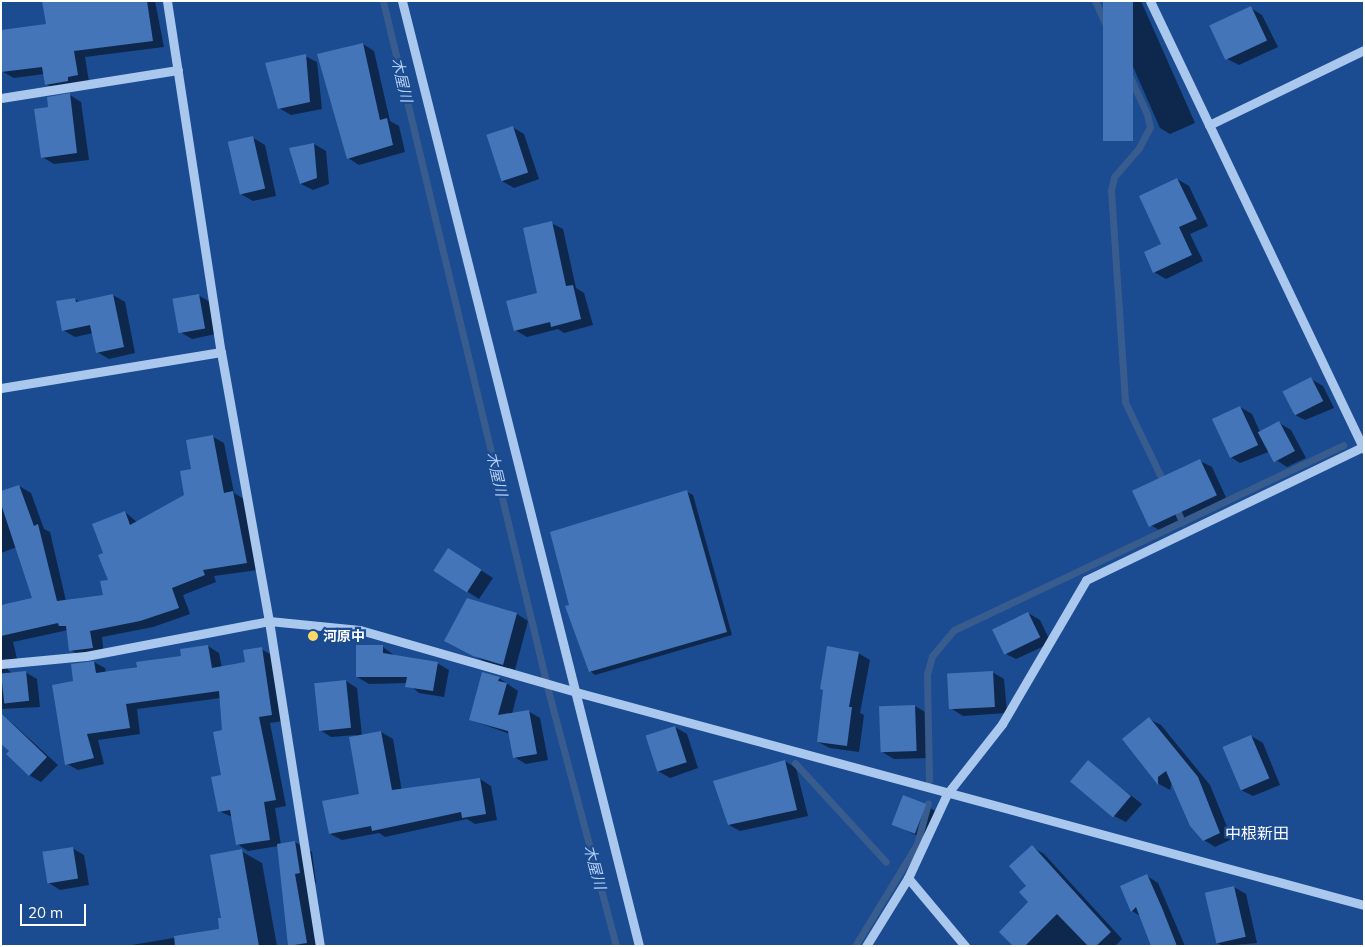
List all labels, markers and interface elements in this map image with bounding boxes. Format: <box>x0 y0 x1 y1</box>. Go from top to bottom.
water label: 木屋川 <box>388 56 416 104</box>
water label: 木屋川 <box>483 450 511 498</box>
place label: 河原中 <box>323 628 365 644</box>
marker: 河原中 <box>307 630 319 642</box>
district label: 中根新田 <box>1225 823 1289 843</box>
water label: 木屋川 <box>580 843 610 891</box>
scale bar <box>22 894 89 926</box>
text: 20 m <box>28 903 63 922</box>

